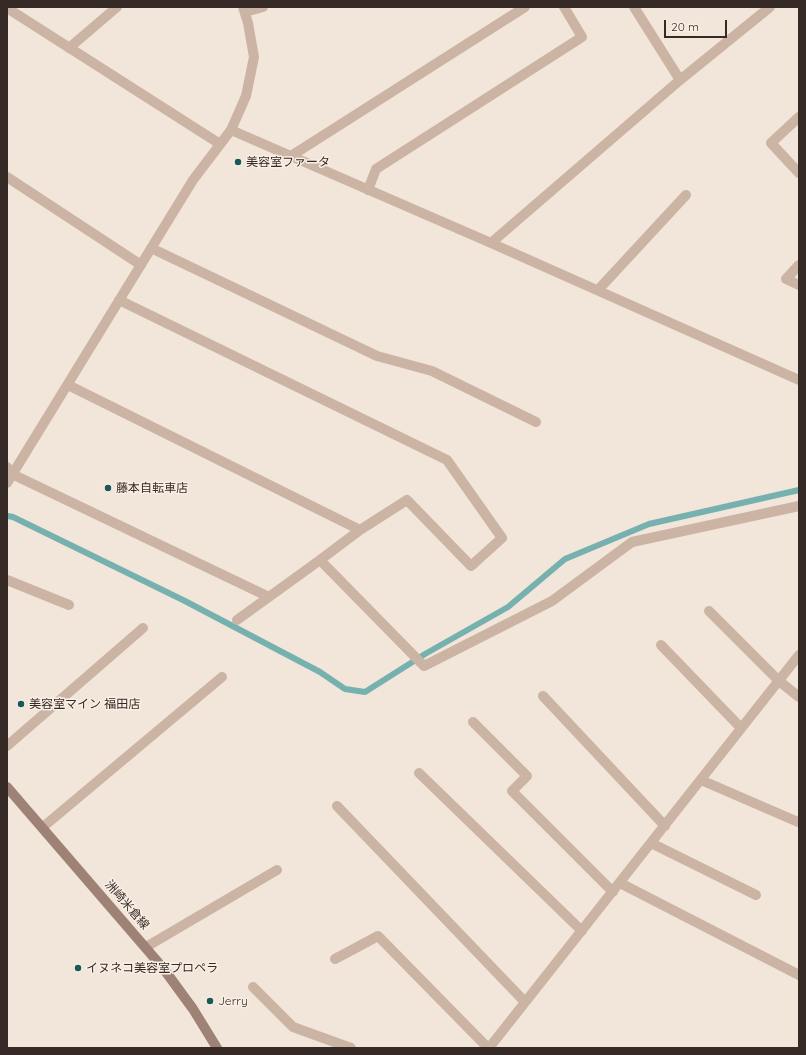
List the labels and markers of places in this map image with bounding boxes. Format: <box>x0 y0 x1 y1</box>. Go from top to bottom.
place label: 美容室ファータ <box>246 155 330 169</box>
marker: 美容室ファータ <box>233 157 243 167</box>
place label: 藤本自転車店 <box>116 481 188 495</box>
marker: 藤本自転車店 <box>103 483 113 493</box>
place label: 美容室マイン 福田店 <box>29 697 140 711</box>
marker: 美容室マイン 福田店 <box>16 699 26 709</box>
place label: イヌネコ美容室プロペラ <box>86 961 218 975</box>
marker: イヌネコ美容室プロペラ <box>73 963 83 973</box>
place label: Jerry <box>218 994 248 1008</box>
marker: Jerry <box>205 996 215 1006</box>

